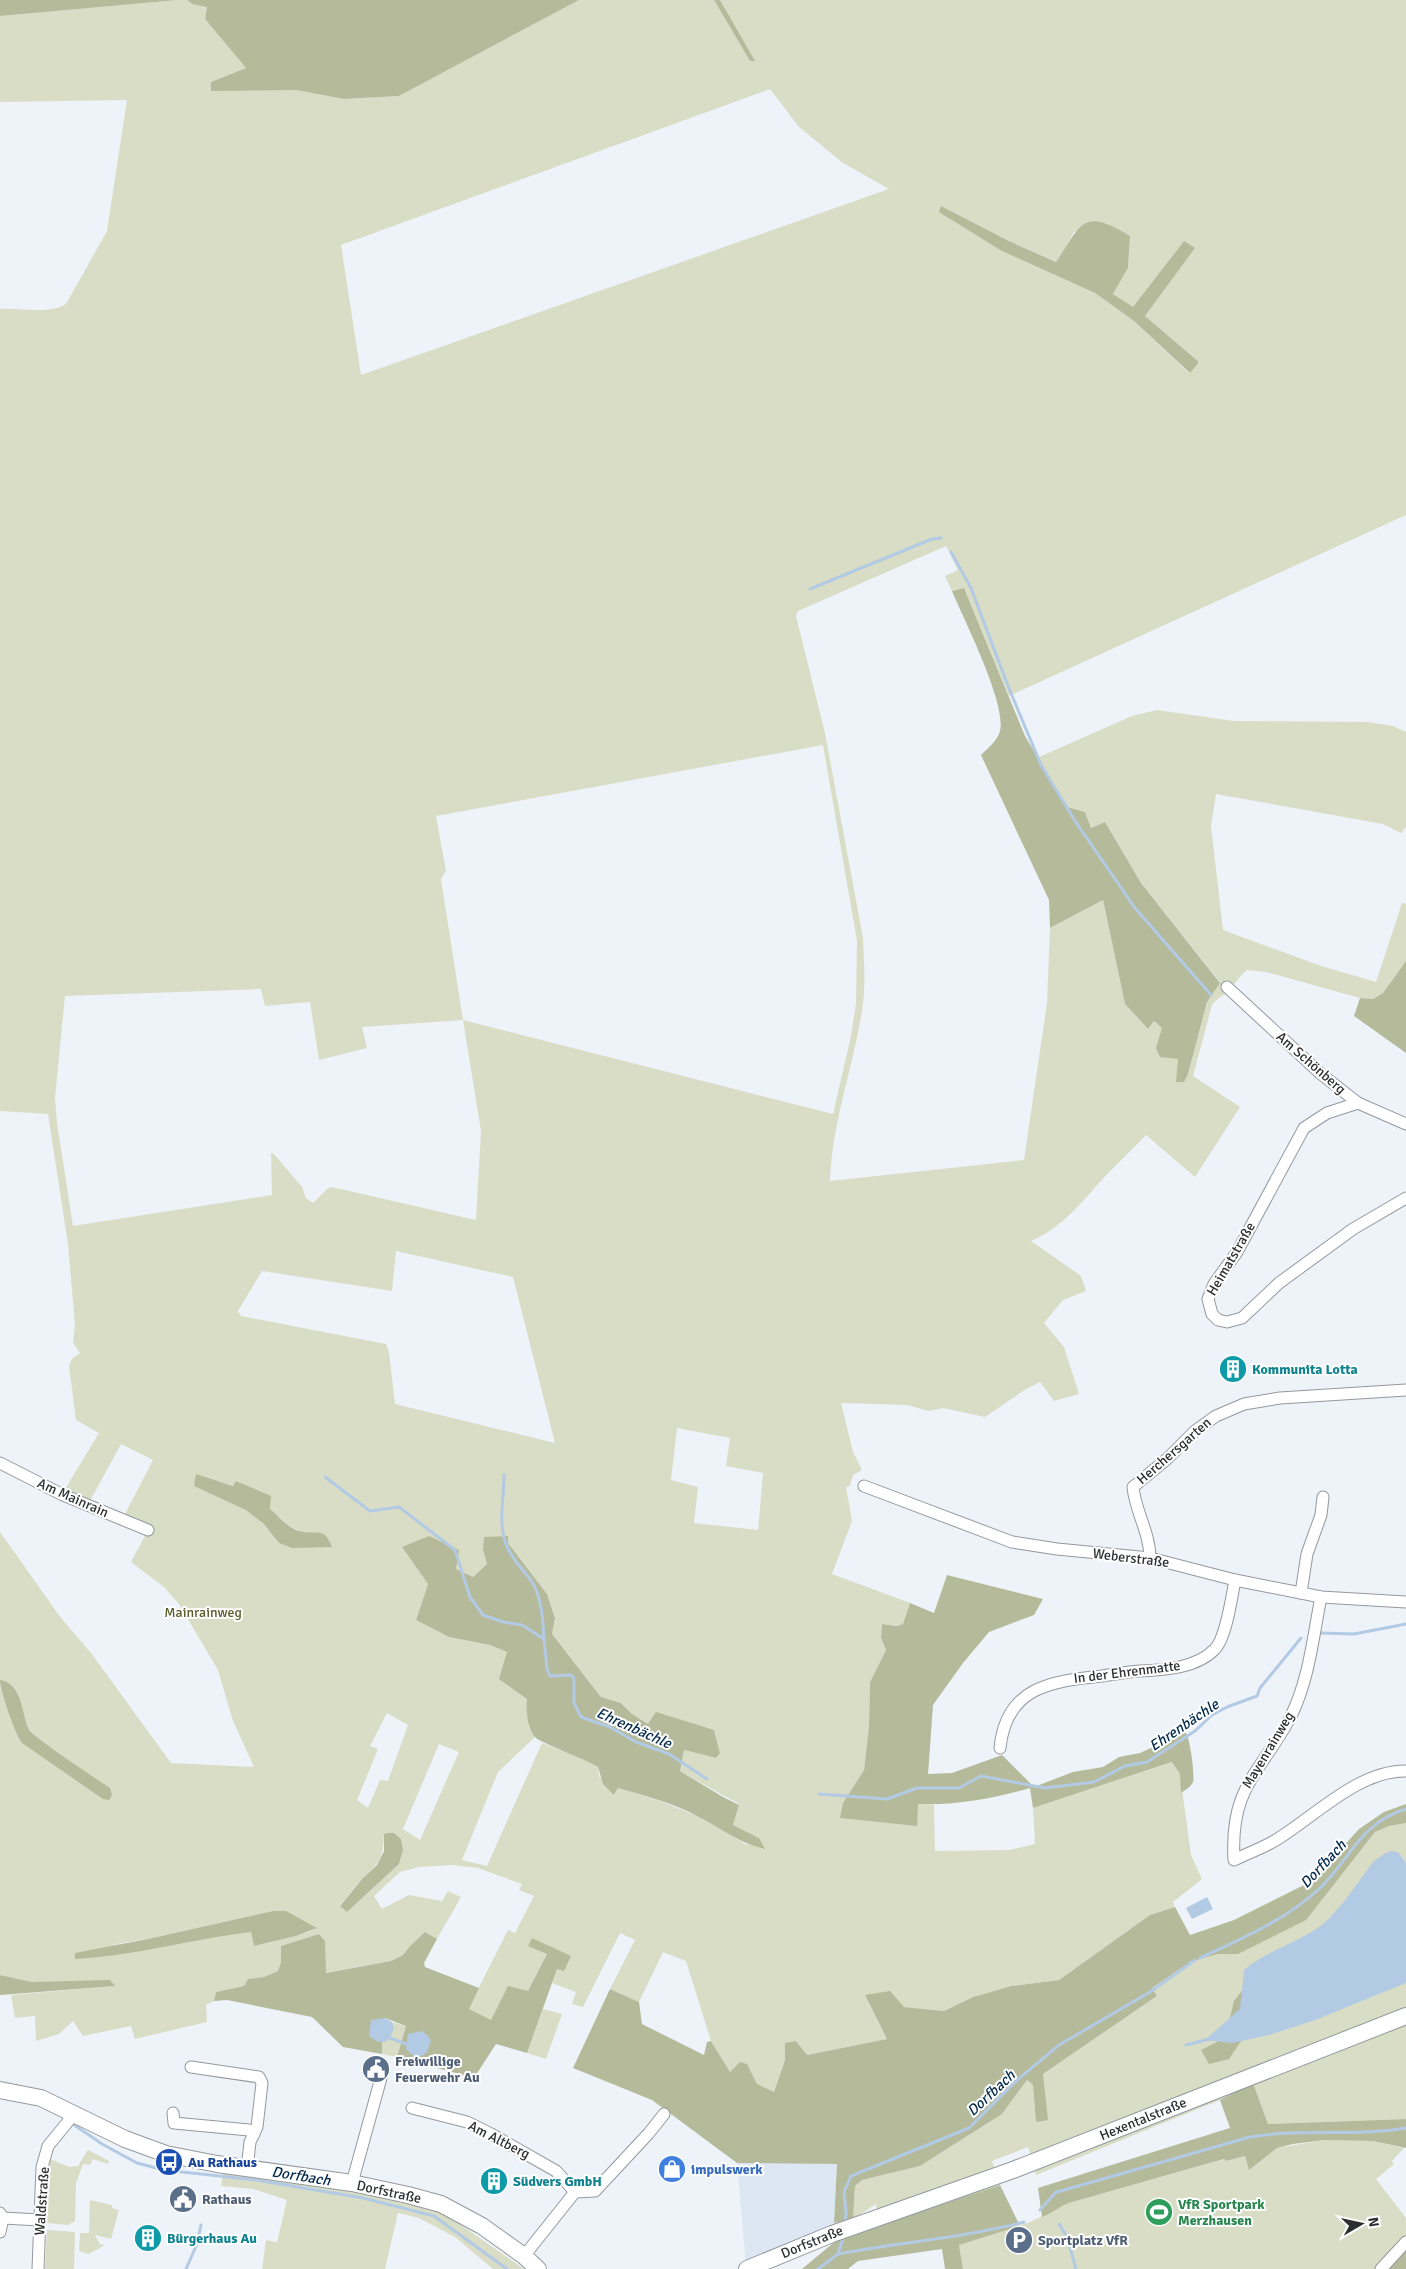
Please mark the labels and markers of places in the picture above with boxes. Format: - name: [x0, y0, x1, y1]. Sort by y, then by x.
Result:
- building icon: Kommunita Lotta: [1218, 1354, 1248, 1384]
- place label: Kommunita Lotta: [1252, 1361, 1358, 1378]
- place label: Freiwillige Feuerwehr Au: [395, 2053, 480, 2086]
- public building icon: Freiwillige Feuerwehr Au: [361, 2054, 391, 2084]
- bus stop icon: Au Rathaus: [154, 2147, 184, 2177]
- place label: Au Rathaus: [188, 2154, 257, 2171]
- shop icon: impulswerk: [657, 2154, 687, 2184]
- place label: impulswerk: [691, 2161, 763, 2178]
- building icon: Südvers GmbH: [479, 2166, 509, 2196]
- place label: Südvers GmbH: [513, 2173, 602, 2190]
- public building icon: Rathaus: [168, 2184, 198, 2214]
- place label: Rathaus: [202, 2191, 252, 2208]
- place label: VfR Sportpark Merzhausen: [1178, 2196, 1265, 2229]
- sports icon: VfR Sportpark Merzhausen: [1144, 2197, 1174, 2227]
- building icon: Bürgerhaus Au: [133, 2223, 163, 2253]
- parking icon: Sportplatz VfR: [1004, 2225, 1034, 2255]
- place label: Bürgerhaus Au: [167, 2230, 257, 2247]
- place label: Sportplatz VfR: [1038, 2232, 1128, 2249]

